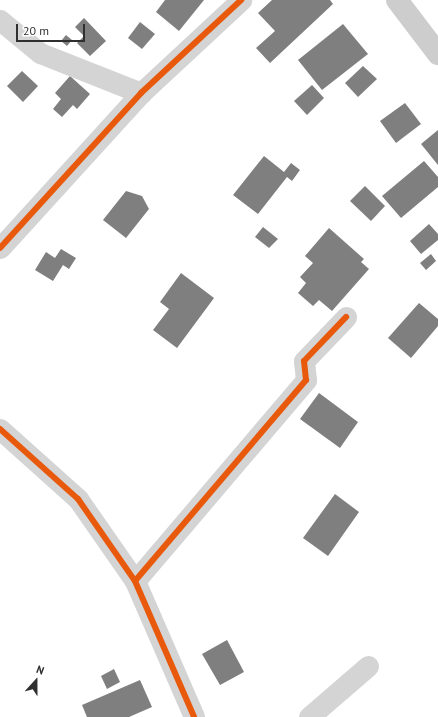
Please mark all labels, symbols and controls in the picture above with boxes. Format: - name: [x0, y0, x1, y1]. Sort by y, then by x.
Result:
- scale bar: [18, 16, 87, 42]
- text: 20 m: [23, 23, 49, 38]
- north arrow: [16, 661, 56, 701]
- text: N: [34, 662, 46, 678]

